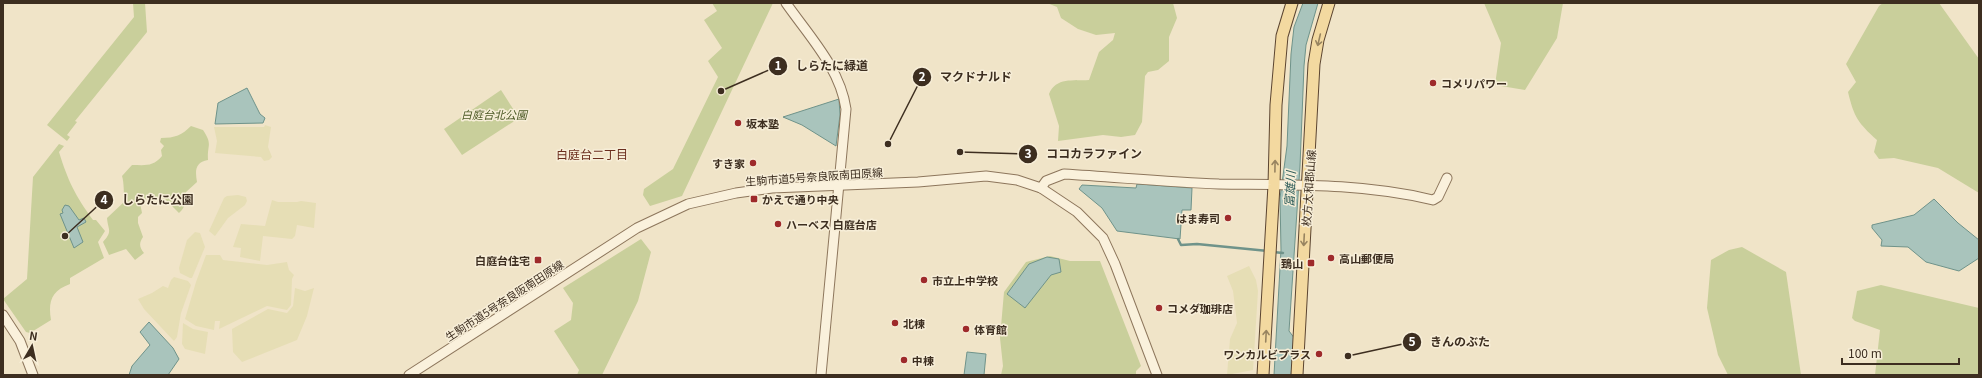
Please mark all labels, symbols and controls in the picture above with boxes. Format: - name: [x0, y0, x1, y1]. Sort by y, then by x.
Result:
- one-way arrow: [1314, 34, 1322, 47]
- callout: しらたに緑道: [768, 54, 876, 78]
- text: 1: [774, 56, 782, 73]
- text: しらたに緑道: [796, 56, 868, 73]
- callout: マクドナルド: [912, 65, 1020, 89]
- text: 2: [918, 67, 926, 84]
- text: マクドナルド: [940, 67, 1012, 84]
- place label: コメリパワー: [1441, 75, 1507, 91]
- marker: コメリパワー: [1428, 78, 1438, 88]
- park label: 白庭台北公園: [461, 106, 529, 122]
- place label: 坂本塾: [746, 115, 779, 131]
- marker: 坂本塾: [733, 118, 743, 128]
- callout: ココカラファイン: [1018, 142, 1150, 166]
- text: 3: [1024, 144, 1032, 161]
- text: ココカラファイン: [1046, 144, 1142, 161]
- district label: 白庭台二丁目: [556, 145, 628, 162]
- street label: 枚方大和郡山線: [1297, 149, 1319, 227]
- place label: すき家: [712, 155, 745, 171]
- marker: すき家: [748, 158, 758, 168]
- one-way arrow: [1271, 160, 1278, 173]
- street label: 生駒市道5号奈良阪南田原線: [745, 163, 883, 189]
- water label: 富雄川: [1280, 169, 1299, 207]
- callout: しらたに公園: [94, 188, 202, 212]
- text: 4: [100, 190, 108, 207]
- text: しらたに公園: [122, 190, 194, 207]
- place label: かえで通り中央: [762, 191, 839, 207]
- marker: かえで通り中央: [749, 194, 759, 204]
- place label: はま寿司: [1176, 210, 1220, 226]
- marker: はま寿司: [1223, 213, 1233, 223]
- place label: ハーベス 白庭台店: [786, 216, 877, 232]
- marker: ハーベス 白庭台店: [773, 219, 783, 229]
- one-way arrow: [1301, 233, 1308, 246]
- place label: 高山郵便局: [1339, 250, 1394, 266]
- place label: 白庭台住宅: [475, 252, 530, 268]
- marker: 高山郵便局: [1326, 253, 1336, 263]
- marker: 白庭台住宅: [533, 255, 543, 265]
- place label: 鵄山: [1281, 255, 1303, 271]
- street label: 生駒市道5号奈良阪南田原線: [442, 256, 566, 344]
- marker: 鵄山: [1306, 258, 1316, 268]
- place label: 市立上中学校: [932, 272, 998, 288]
- marker: 市立上中学校: [919, 275, 929, 285]
- place label: コメダ珈琲店: [1167, 300, 1233, 316]
- marker: コメダ珈琲店: [1154, 303, 1164, 313]
- place label: 北棟: [903, 315, 925, 331]
- marker: 北棟: [890, 318, 900, 328]
- place label: 体育館: [974, 321, 1007, 337]
- marker: 体育館: [961, 324, 971, 334]
- north arrow: [12, 326, 52, 366]
- text: N: [28, 327, 39, 344]
- one-way arrow: [1262, 330, 1269, 343]
- callout: きんのぶた: [1402, 330, 1498, 354]
- text: 5: [1408, 332, 1416, 349]
- text: きんのぶた: [1430, 332, 1490, 349]
- scale bar: [1842, 340, 1959, 366]
- text: 100 m: [1848, 344, 1882, 361]
- place label: ワンカルビプラス: [1223, 346, 1311, 362]
- marker: ワンカルビプラス: [1314, 349, 1324, 359]
- place label: 中棟: [912, 352, 934, 368]
- marker: 中棟: [899, 355, 909, 365]

